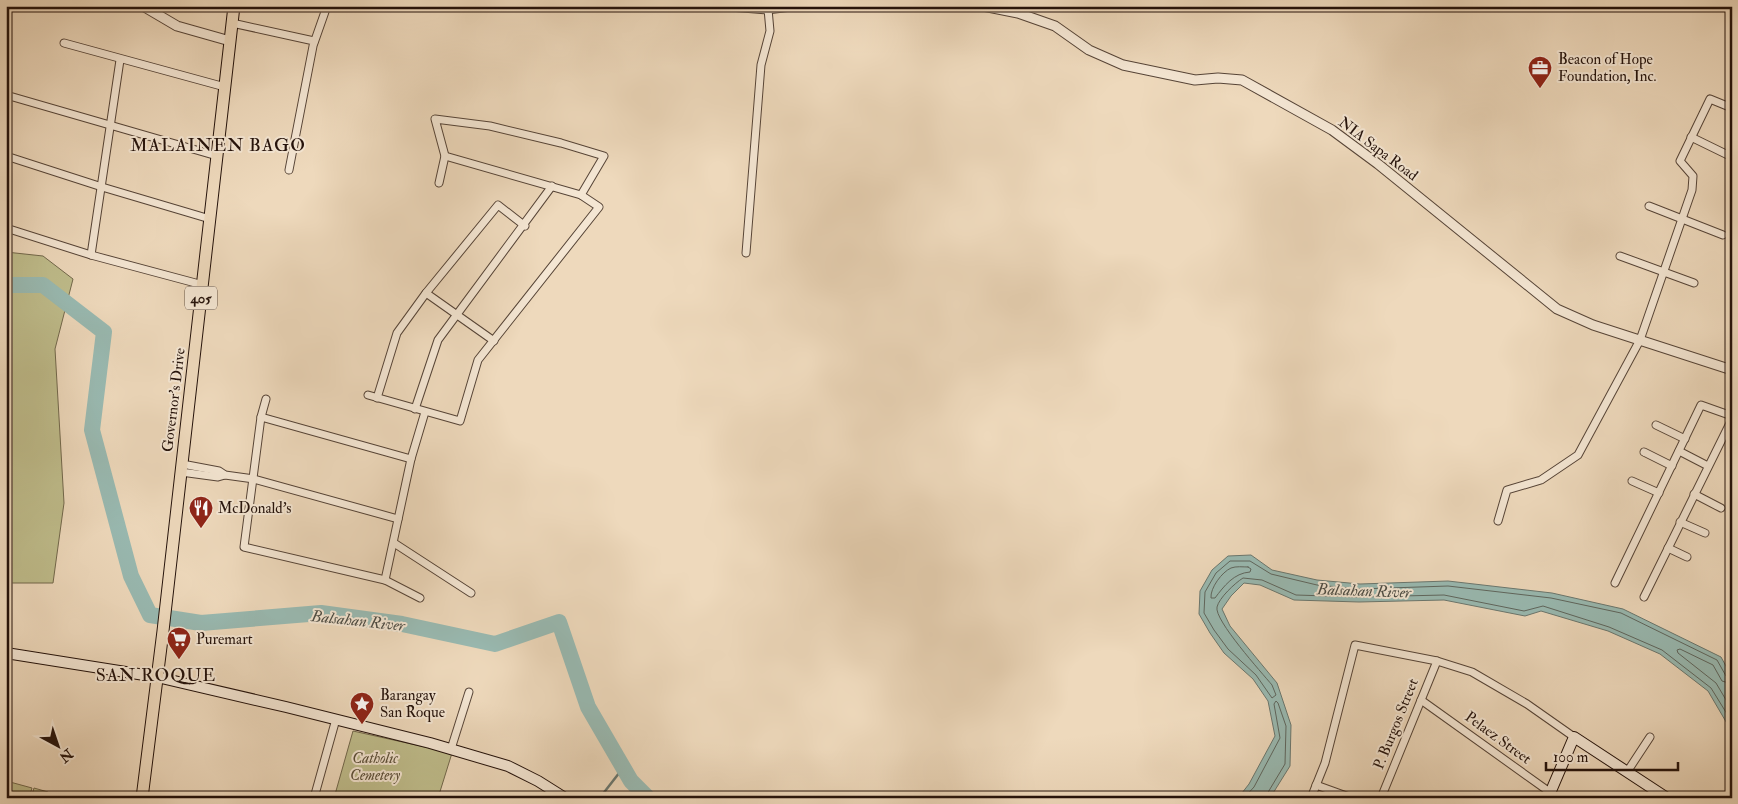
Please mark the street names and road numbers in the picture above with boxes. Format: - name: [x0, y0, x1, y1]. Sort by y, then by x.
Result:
- street label: NIA Sapa Road: [1334, 113, 1422, 186]
- road number: 405: [185, 286, 217, 310]
- street label: Governor's Drive: [158, 347, 190, 453]
- street label: P. Burgos Street: [1369, 676, 1423, 772]
- street label: Pelaez Street: [1461, 708, 1535, 769]

